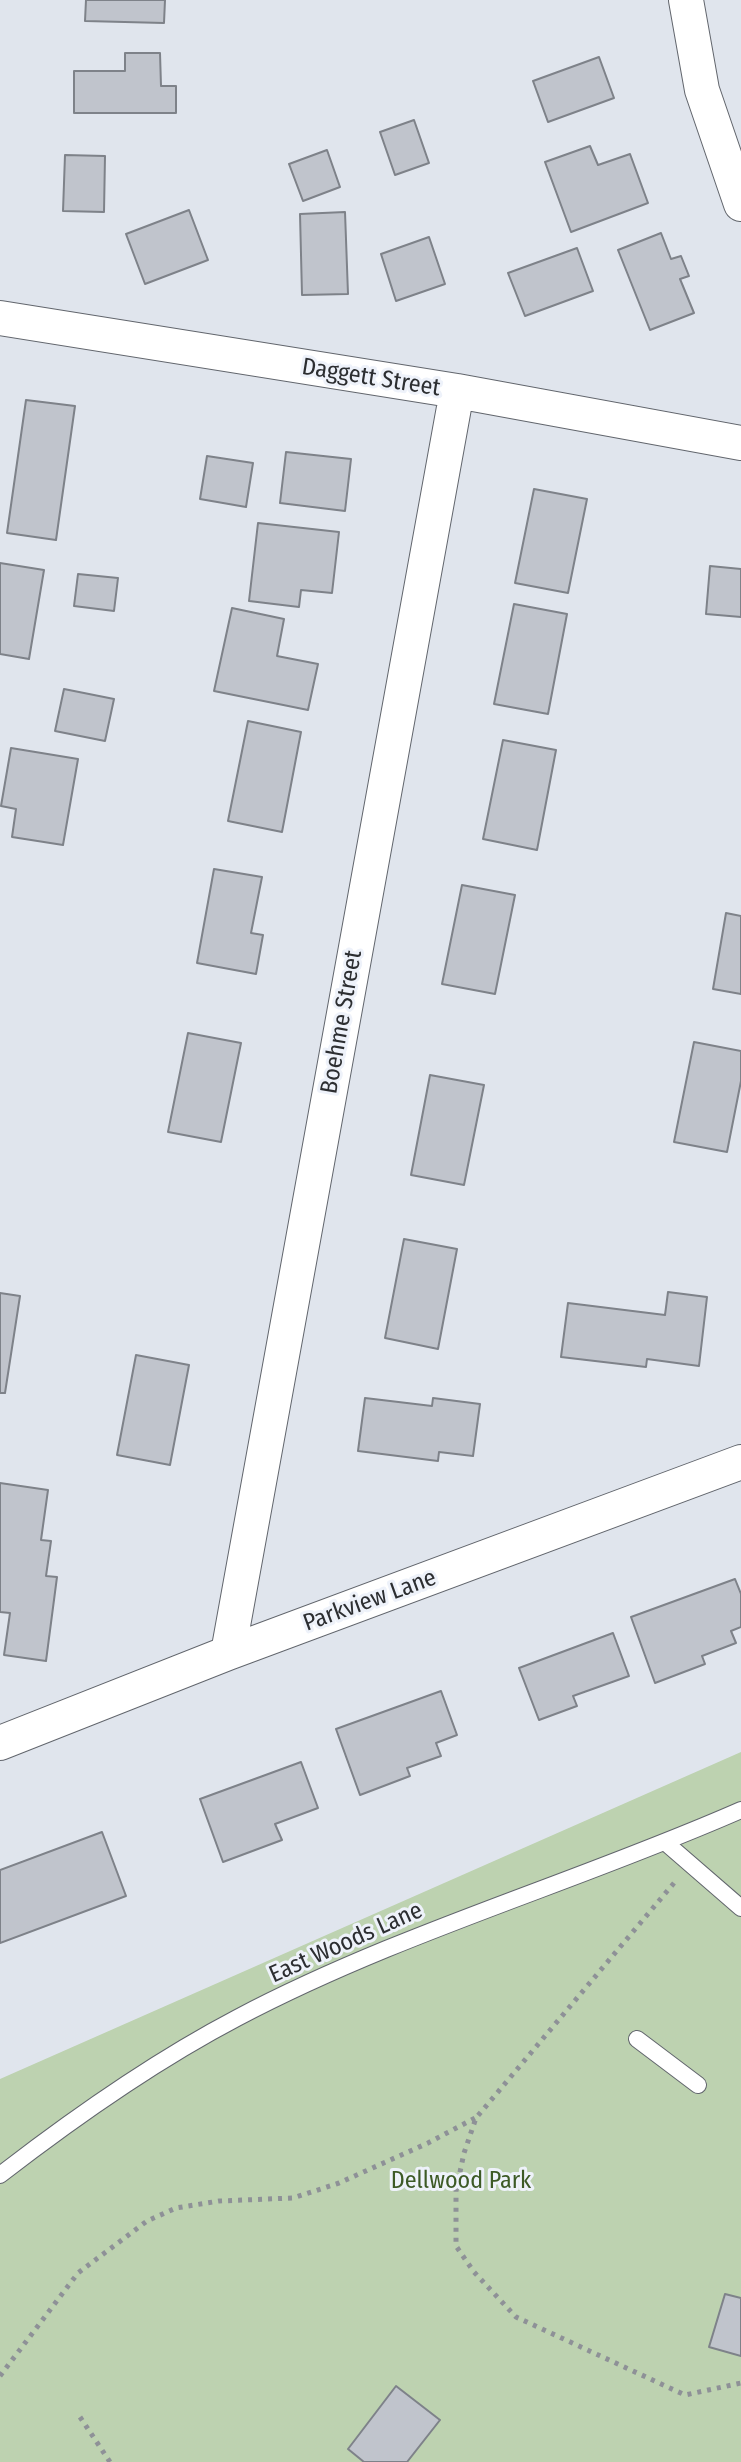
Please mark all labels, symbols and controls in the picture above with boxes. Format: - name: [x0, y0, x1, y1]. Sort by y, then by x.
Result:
- street label: Daggett Street: [300, 353, 442, 403]
- street label: Boehme Street: [315, 948, 369, 1096]
- street label: Parkview Lane: [300, 1564, 440, 1638]
- street label: East Woods Lane: [265, 1896, 427, 1990]
- park label: Dellwood Park: [391, 2167, 531, 2195]

